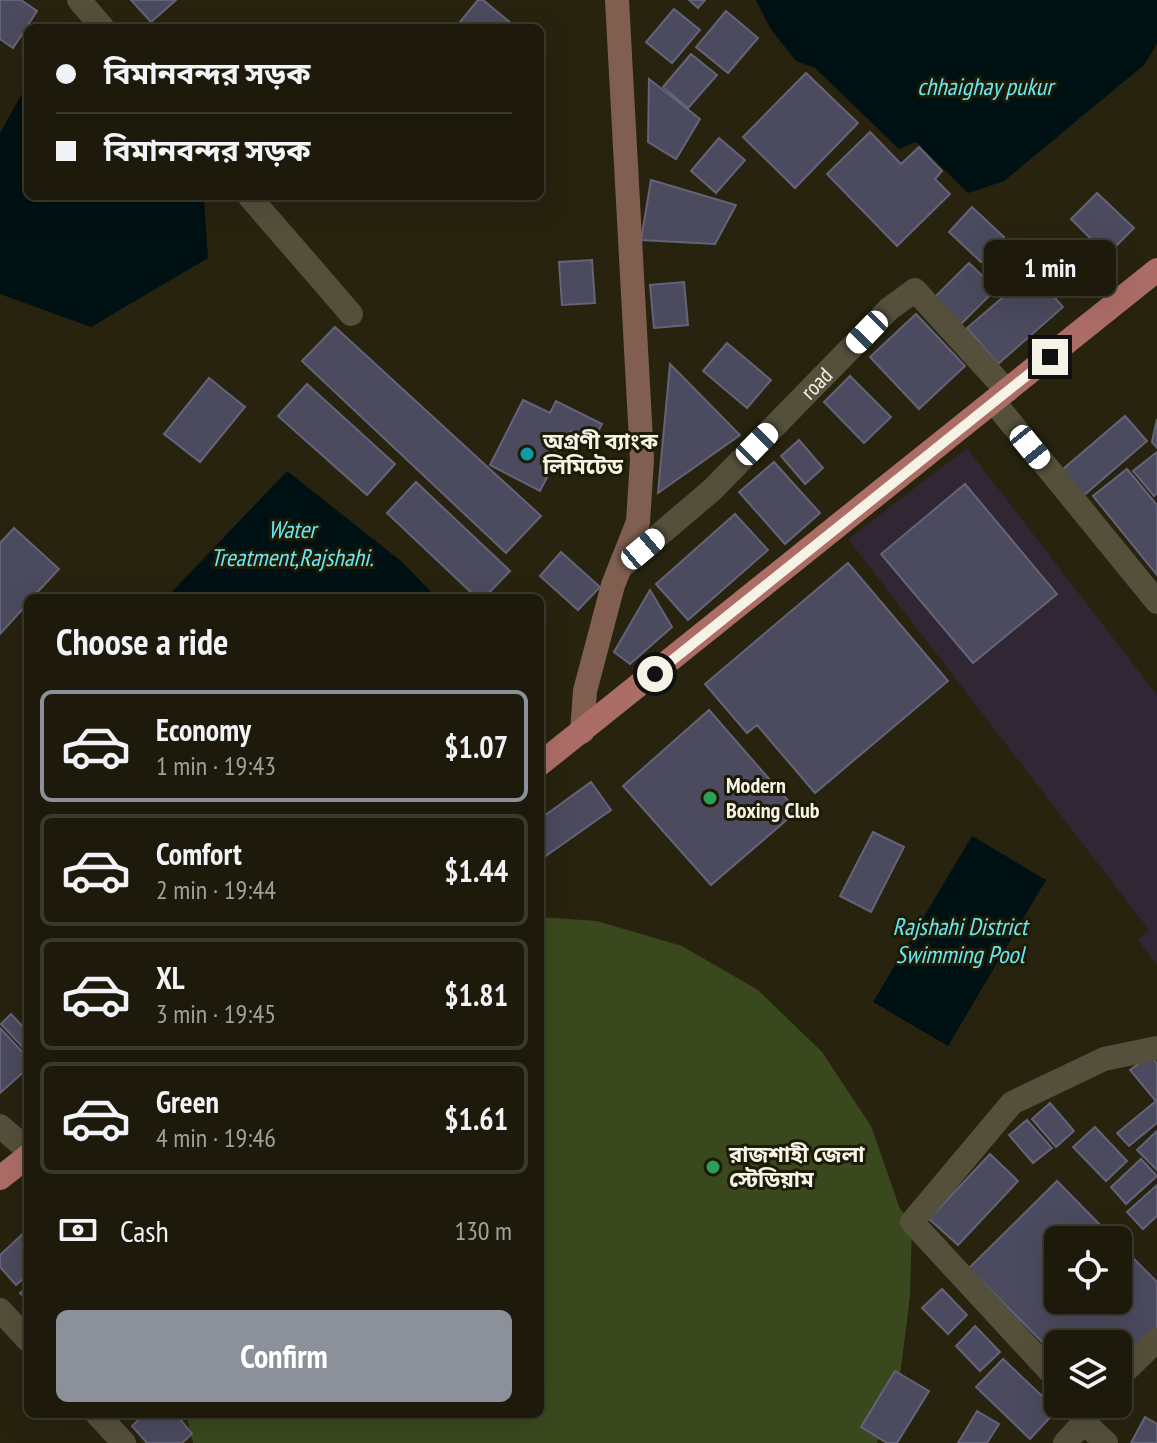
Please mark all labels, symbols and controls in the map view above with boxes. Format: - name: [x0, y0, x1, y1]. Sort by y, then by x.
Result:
- text: বিমানবন্দর সড়ক: [104, 53, 310, 92]
- water label: chhaighay pukur: [917, 71, 1056, 102]
- text: বিমানবন্দর সড়ক: [104, 130, 310, 169]
- callout: 1 min: [984, 241, 1116, 297]
- text: 1 min: [1024, 251, 1076, 284]
- car: [842, 306, 892, 358]
- route end: [1032, 339, 1068, 375]
- street label: road: [795, 361, 838, 405]
- car: [732, 419, 782, 469]
- car: [1006, 421, 1054, 473]
- place label: অগ্রণী ব্যাংক লিমিটেড: [542, 427, 659, 480]
- marker: অগ্রণী ব্যাংক লিমিটেড: [518, 445, 536, 463]
- water label: Water Treatment,Rajshahi.: [210, 514, 374, 573]
- car: [617, 524, 669, 574]
- text: Choose a ride: [56, 618, 228, 665]
- route start: [637, 656, 673, 692]
- icon: car: [60, 710, 132, 782]
- text: Economy: [156, 710, 251, 749]
- text: $1.07: [444, 727, 508, 766]
- text: 1 min · 19:43: [156, 749, 276, 782]
- place label: Modern Boxing Club: [726, 771, 820, 824]
- marker: Modern Boxing Club: [701, 789, 719, 807]
- icon: car: [60, 834, 132, 906]
- text: Comfort: [156, 834, 242, 873]
- text: $1.44: [444, 851, 508, 890]
- text: 2 min · 19:44: [156, 873, 276, 906]
- water label: Rajshahi District Swimming Pool: [893, 911, 1030, 970]
- icon: car: [60, 958, 132, 1030]
- text: XL: [156, 958, 185, 997]
- text: $1.81: [444, 975, 508, 1014]
- text: 3 min · 19:45: [156, 997, 276, 1030]
- icon: car: [60, 1082, 132, 1154]
- text: Green: [156, 1082, 219, 1121]
- text: $1.61: [444, 1099, 508, 1138]
- text: 4 min · 19:46: [156, 1121, 276, 1154]
- place label: রাজশাহী জেলা স্টেডিয়াম: [728, 1140, 865, 1193]
- marker: রাজশাহী জেলা স্টেডিয়াম: [704, 1158, 722, 1176]
- icon: cash: [56, 1208, 100, 1252]
- text: Cash: [120, 1211, 169, 1250]
- text: 130 m: [454, 1214, 512, 1247]
- map controls: [1044, 1226, 1132, 1418]
- button: locate: [1044, 1226, 1132, 1314]
- button: Confirm: [56, 1310, 512, 1402]
- button: layers: [1044, 1330, 1132, 1418]

